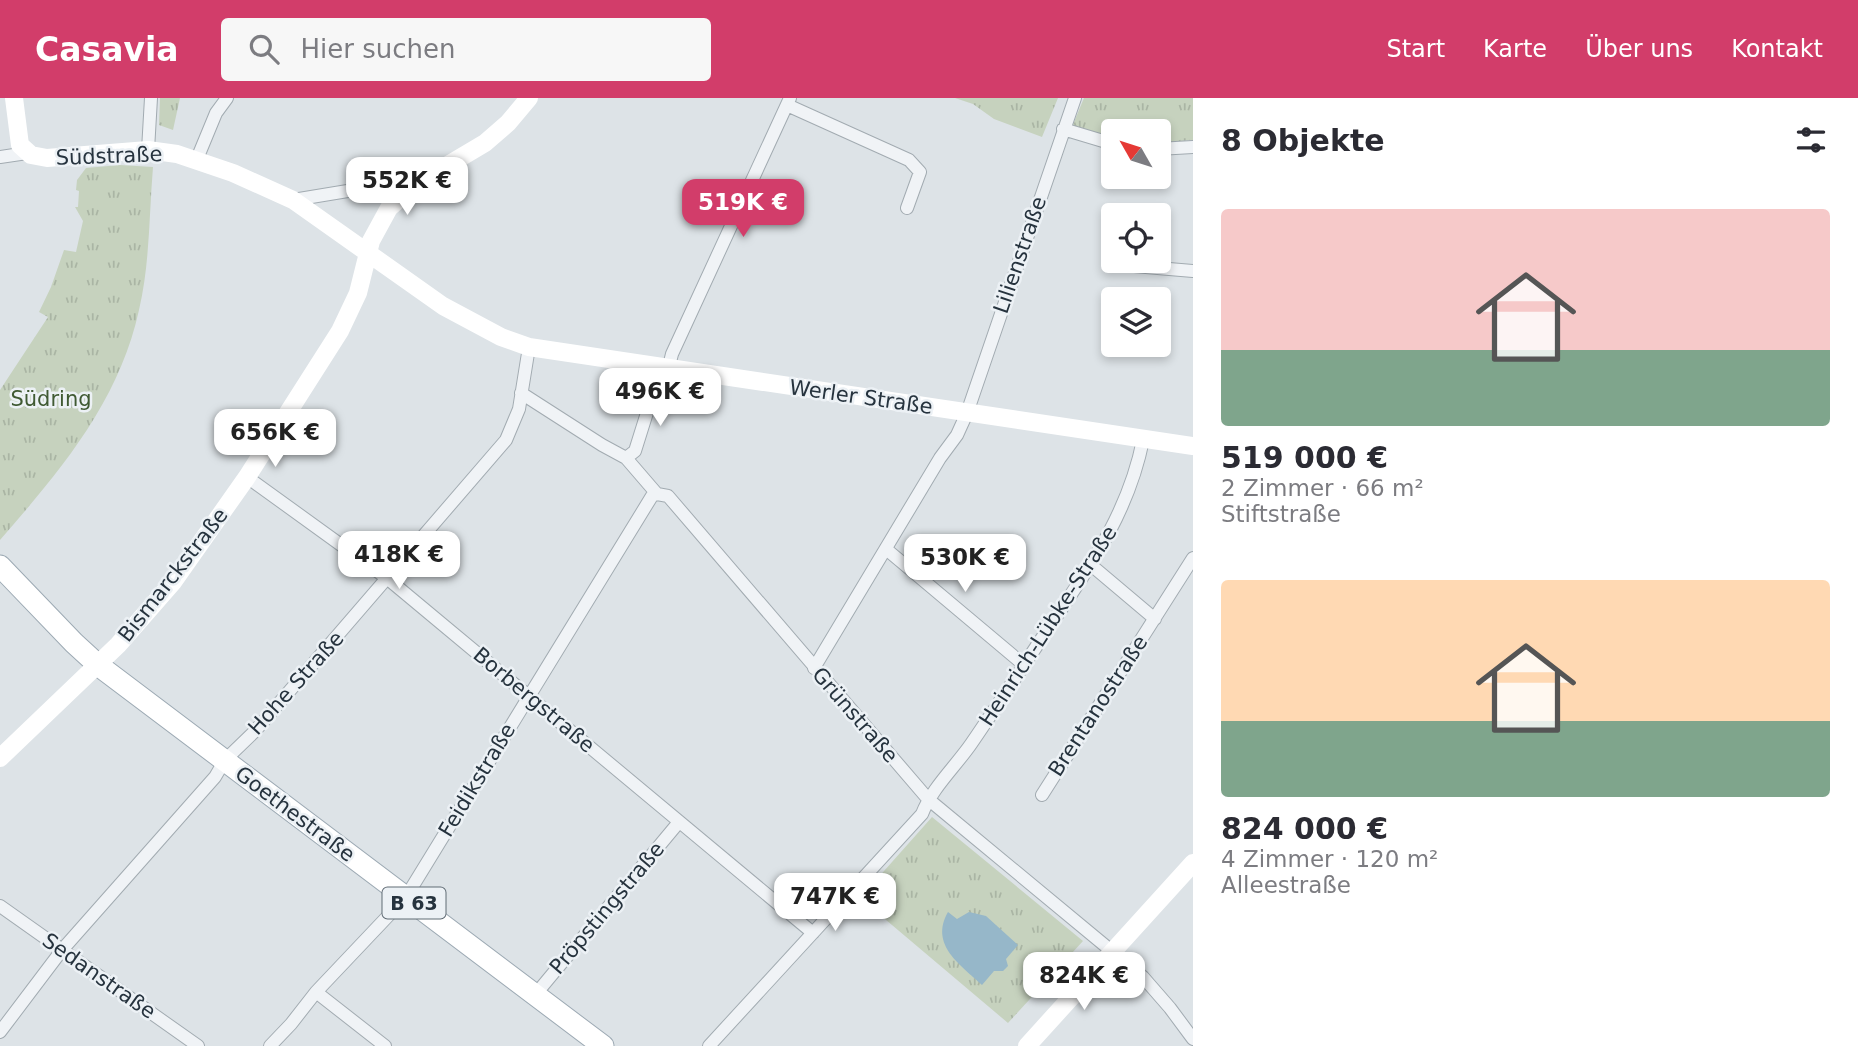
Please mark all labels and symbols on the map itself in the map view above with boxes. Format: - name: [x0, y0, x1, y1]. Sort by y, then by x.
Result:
- north arrow: [1101, 119, 1171, 189]
- street label: Südstraße: [55, 142, 163, 170]
- pin: 552K €: [350, 158, 464, 217]
- pin: 519K €: [686, 180, 800, 239]
- street label: Lilienstraße: [989, 193, 1051, 317]
- pin: 496K €: [603, 368, 717, 428]
- street label: Werler Straße: [788, 375, 934, 419]
- park label: Südring: [10, 387, 92, 411]
- pin: 656K €: [218, 410, 332, 469]
- street label: Bismarckstraße: [113, 503, 233, 647]
- street label: Heinrich-Lübke-Straße: [974, 521, 1122, 731]
- pin: 418K €: [342, 532, 456, 591]
- pin: 530K €: [908, 534, 1022, 594]
- street label: Hohe Straße: [243, 626, 349, 740]
- street label: Brentanostraße: [1044, 631, 1152, 781]
- street label: Borbergstraße: [469, 642, 599, 758]
- street label: Grünstraße: [807, 662, 903, 768]
- street label: Feidikstraße: [434, 719, 520, 841]
- street label: Goethestraße: [231, 761, 359, 867]
- street label: Pröpstingstraße: [545, 837, 669, 979]
- pin: 747K €: [778, 874, 892, 933]
- road number: B 63: [382, 888, 446, 918]
- street label: Sedanstraße: [38, 928, 160, 1024]
- pin: 824K €: [1027, 953, 1141, 1012]

